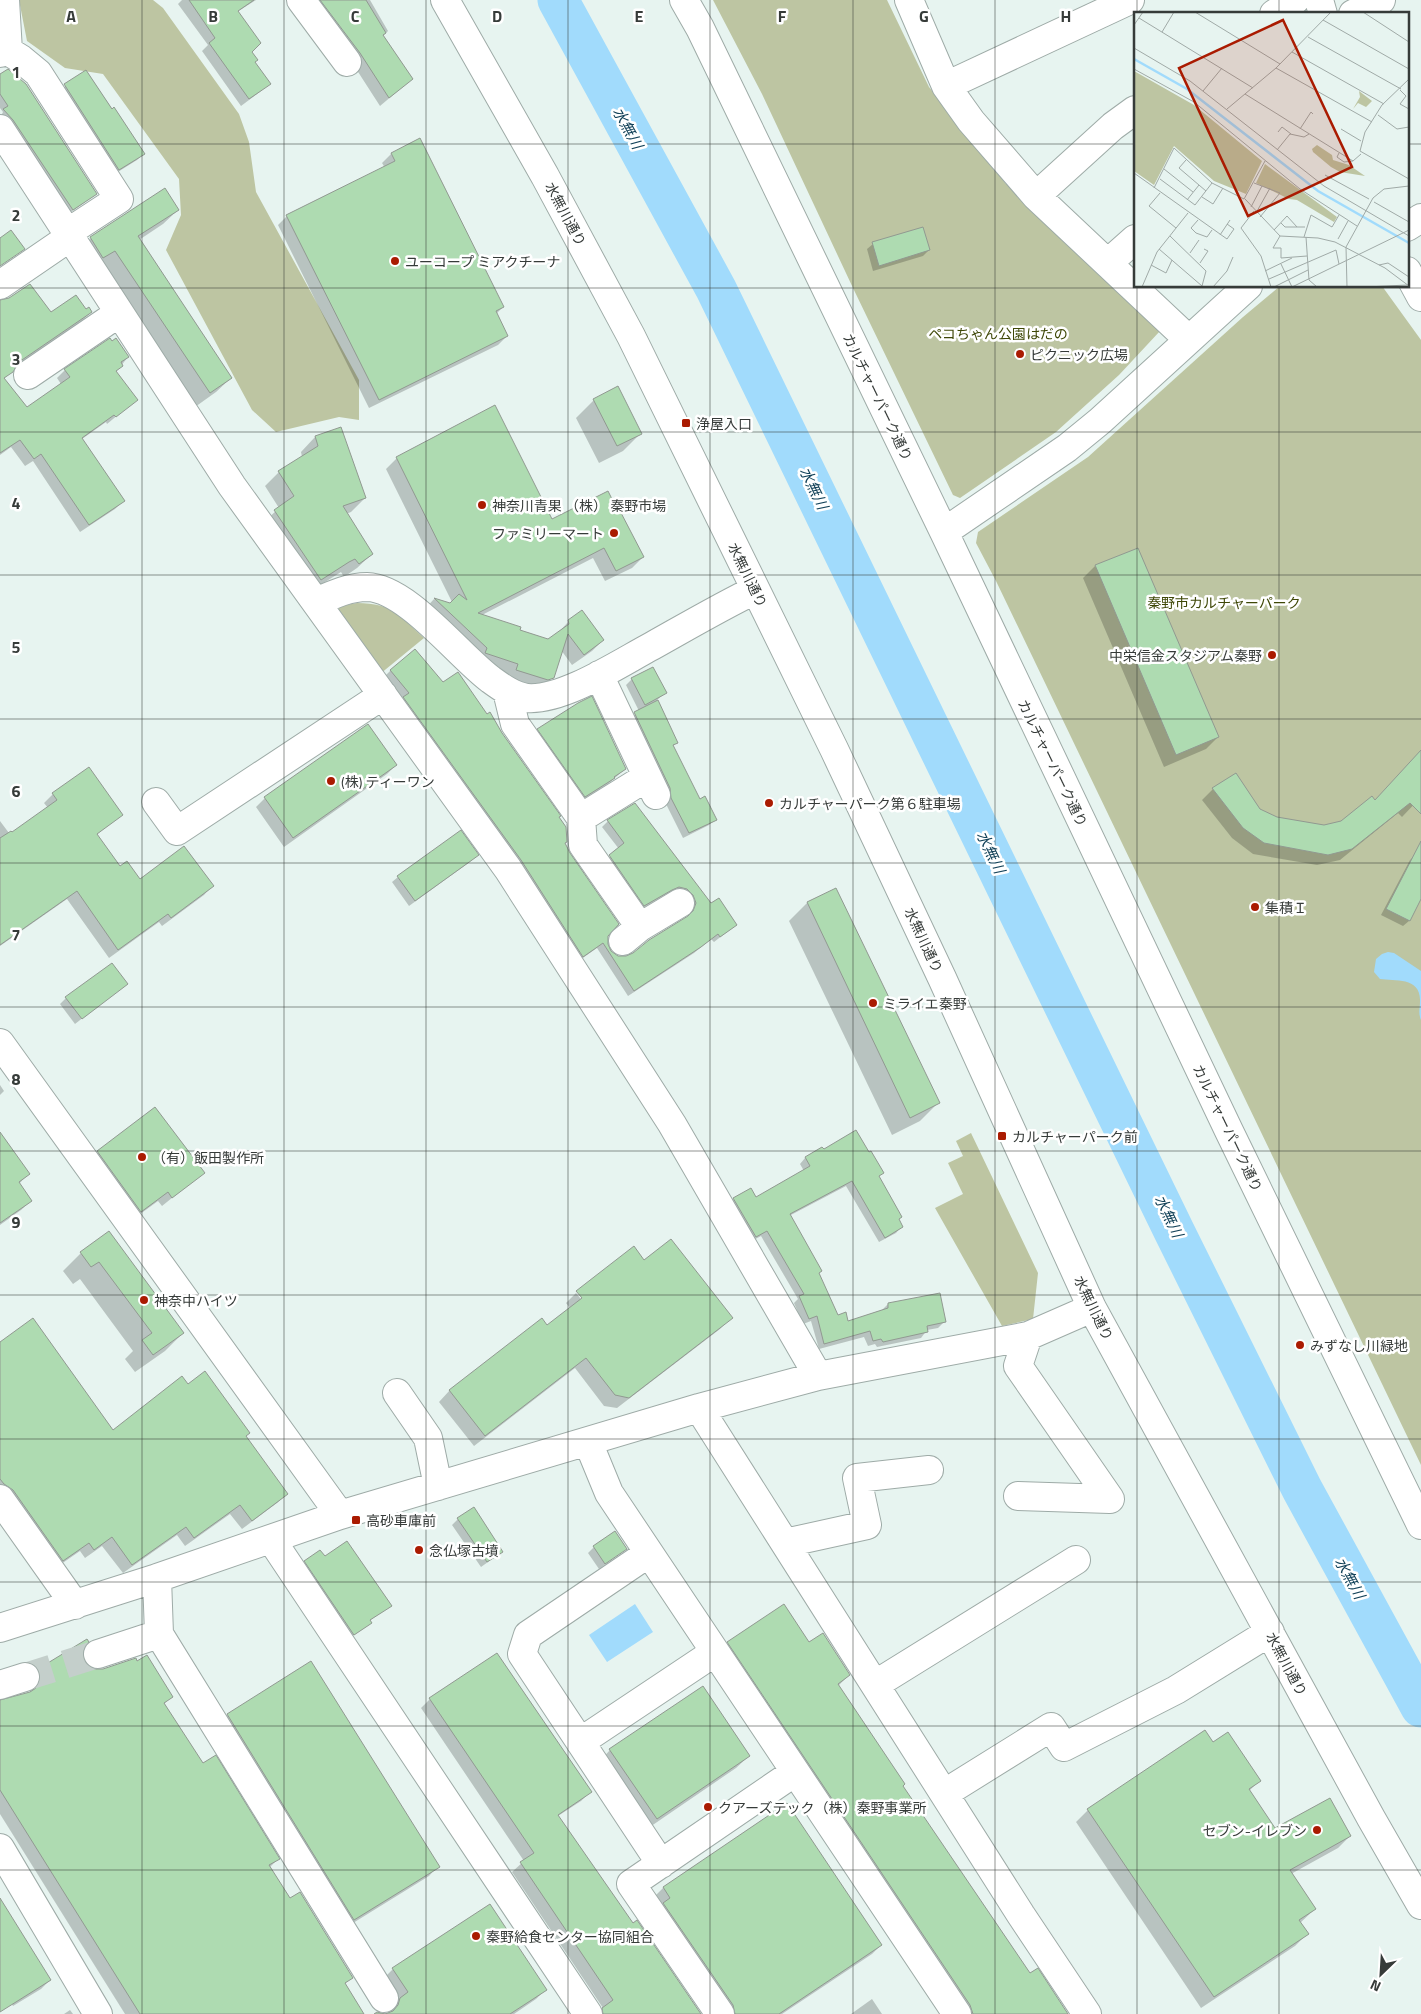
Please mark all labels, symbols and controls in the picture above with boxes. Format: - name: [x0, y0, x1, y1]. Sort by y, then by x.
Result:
- text: A: [66, 4, 76, 28]
- text: B: [208, 4, 218, 28]
- text: C: [351, 4, 360, 28]
- text: D: [492, 4, 502, 28]
- text: E: [635, 4, 644, 28]
- text: F: [778, 4, 787, 28]
- text: G: [919, 4, 929, 28]
- text: H: [1061, 4, 1071, 28]
- inset map: [1134, 12, 1408, 288]
- text: 1: [12, 60, 20, 84]
- water label: 水無川: [607, 103, 650, 155]
- street label: 水無川通り: [540, 178, 592, 250]
- text: 2: [12, 203, 20, 227]
- place label: ユーコープ ミアクチーナ: [405, 251, 561, 272]
- marker: ユーコープ ミアクチーナ: [389, 255, 401, 267]
- park label: ペコちゃん公園はだの: [928, 323, 1068, 344]
- street label: カルチャーパーク通り: [838, 330, 918, 464]
- place label: ピクニック広場: [1030, 344, 1128, 365]
- text: 3: [12, 347, 20, 371]
- marker: ピクニック広場: [1014, 348, 1026, 360]
- place label: 浄屋入口: [696, 413, 752, 434]
- marker: 浄屋入口: [680, 417, 692, 429]
- water label: 水無川: [794, 463, 835, 515]
- text: 4: [12, 491, 21, 515]
- place label: 神奈川青果 （株） 秦野市場: [492, 495, 666, 516]
- marker: 神奈川青果 （株） 秦野市場: [476, 499, 488, 511]
- place label: ファミリーマート: [492, 523, 604, 544]
- marker: ファミリーマート: [608, 527, 620, 539]
- street label: 水無川通り: [723, 539, 773, 611]
- park label: 秦野市カルチャーパーク: [1147, 592, 1301, 613]
- text: 5: [12, 635, 21, 659]
- place label: 中栄信金スタジアム秦野: [1109, 645, 1262, 666]
- marker: 中栄信金スタジアム秦野: [1266, 649, 1278, 661]
- street label: カルチャーパーク通り: [1013, 696, 1093, 830]
- place label: (株) ティーワン: [341, 771, 435, 792]
- marker: (株) ティーワン: [325, 775, 337, 787]
- text: 6: [12, 779, 21, 803]
- place label: カルチャーパーク第６駐車場: [779, 793, 961, 814]
- marker: カルチャーパーク第６駐車場: [763, 797, 775, 809]
- water label: 水無川: [971, 827, 1012, 879]
- place label: 集積Ｉ: [1265, 897, 1307, 918]
- marker: 集積Ｉ: [1249, 901, 1261, 913]
- street label: 水無川通り: [900, 904, 948, 976]
- text: 7: [12, 923, 20, 947]
- place label: ミライエ秦野: [883, 993, 967, 1014]
- marker: ミライエ秦野: [867, 997, 879, 1009]
- street label: カルチャーパーク通り: [1188, 1061, 1268, 1195]
- text: 8: [12, 1067, 21, 1091]
- place label: カルチャーパーク前: [1012, 1126, 1138, 1147]
- marker: カルチャーパーク前: [996, 1130, 1008, 1142]
- place label: （有）飯田製作所: [152, 1147, 264, 1168]
- marker: （有）飯田製作所: [136, 1151, 148, 1163]
- water label: 水無川: [1149, 1191, 1190, 1243]
- text: 9: [12, 1210, 21, 1234]
- street label: 水無川通り: [1069, 1272, 1119, 1344]
- place label: 神奈中ハイツ: [154, 1290, 238, 1311]
- marker: 神奈中ハイツ: [138, 1294, 150, 1306]
- place label: みずなし川緑地: [1310, 1335, 1408, 1356]
- marker: みずなし川緑地: [1294, 1339, 1306, 1351]
- place label: 高砂車庫前: [366, 1510, 436, 1531]
- marker: 高砂車庫前: [350, 1514, 362, 1526]
- place label: 念仏塚古墳: [429, 1540, 499, 1561]
- marker: 念仏塚古墳: [413, 1544, 425, 1556]
- water label: 水無川: [1329, 1553, 1372, 1605]
- street label: 水無川通り: [1261, 1628, 1313, 1700]
- place label: クアーズテック（株）秦野事業所: [718, 1797, 926, 1818]
- marker: クアーズテック（株）秦野事業所: [702, 1801, 714, 1813]
- place label: セブン-イレブン: [1203, 1820, 1307, 1841]
- marker: セブン-イレブン: [1311, 1824, 1323, 1836]
- place label: 秦野給食センター協同組合: [486, 1926, 654, 1947]
- marker: 秦野給食センター協同組合: [470, 1930, 482, 1942]
- north arrow: [1356, 1949, 1406, 1999]
- text: N: [1366, 1975, 1384, 1998]

